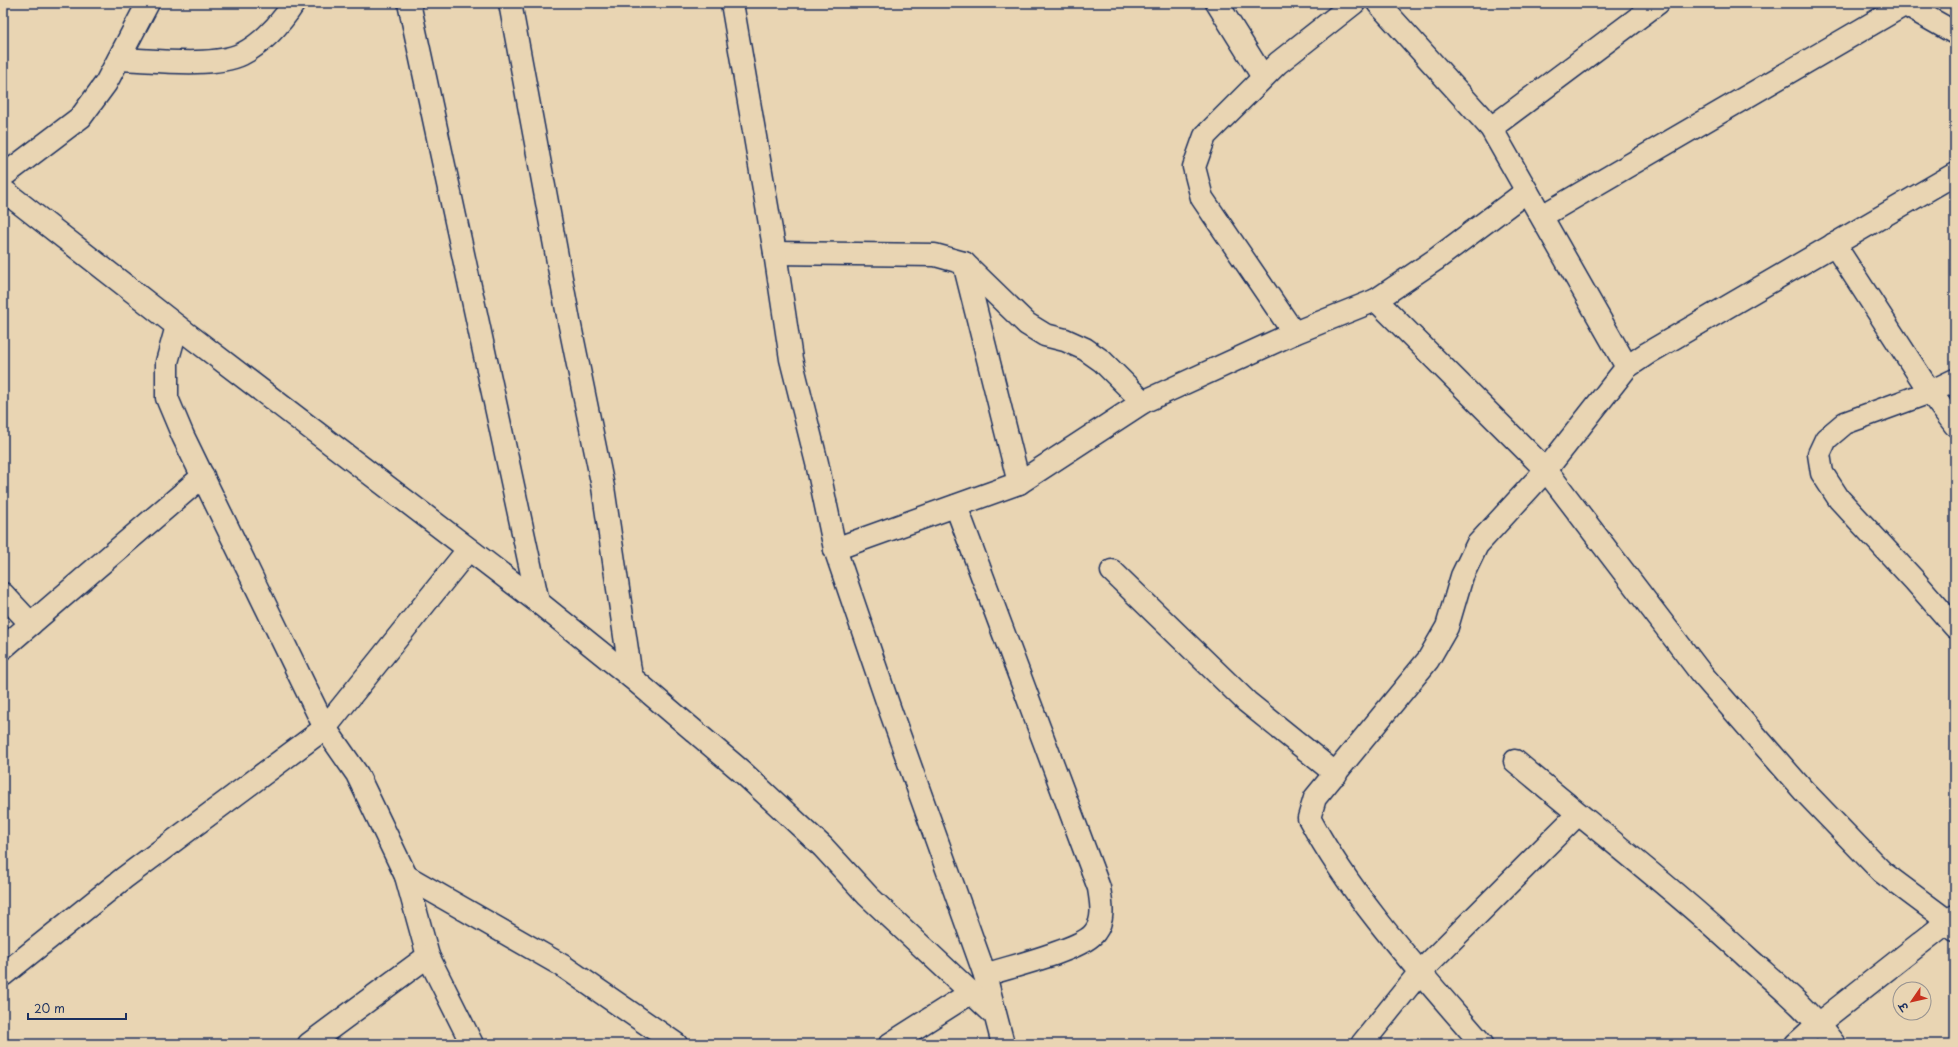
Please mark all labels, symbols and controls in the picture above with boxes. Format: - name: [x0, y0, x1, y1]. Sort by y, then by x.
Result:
- north arrow: [1892, 981, 1932, 1021]
- scale bar: [28, 995, 126, 1021]
- text: उ: [1893, 998, 1913, 1015]
- text: 20 m: [34, 999, 65, 1017]

